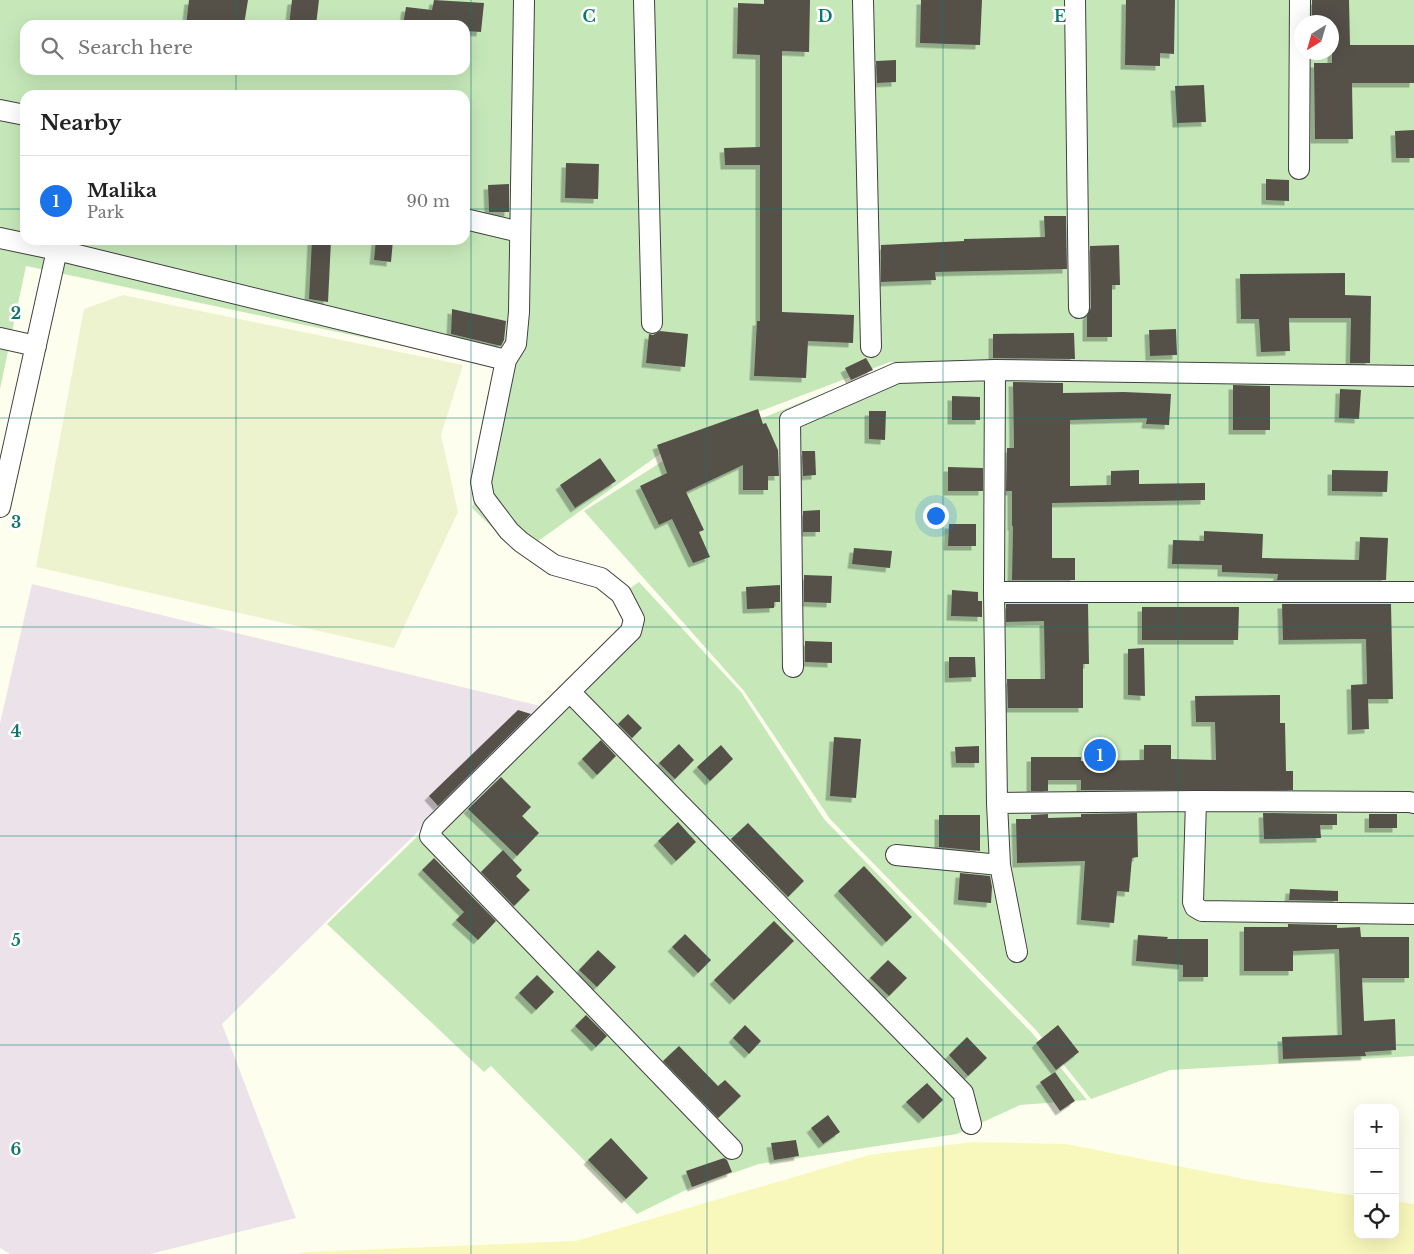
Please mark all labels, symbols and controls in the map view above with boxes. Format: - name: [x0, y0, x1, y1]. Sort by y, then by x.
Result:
- text: C: [582, 6, 596, 26]
- text: D: [818, 6, 832, 26]
- text: E: [1054, 6, 1066, 26]
- north arrow: [1294, 15, 1339, 60]
- search box: [20, 20, 470, 75]
- icon: search: [38, 34, 66, 62]
- text: Search here: [78, 36, 193, 59]
- text: Nearby: [40, 110, 121, 136]
- text: Malika: [87, 179, 157, 202]
- text: 1: [53, 191, 59, 211]
- text: 90 m: [407, 191, 450, 211]
- text: Park: [87, 202, 124, 222]
- text: 2: [11, 303, 21, 323]
- your location: [923, 503, 949, 529]
- text: 3: [11, 512, 21, 532]
- text: 4: [11, 721, 21, 741]
- pin: 1: [1084, 736, 1116, 774]
- text: 5: [11, 930, 21, 950]
- map controls: [1354, 1104, 1399, 1239]
- button: +: [1354, 1104, 1399, 1149]
- text: 6: [11, 1139, 22, 1159]
- button: −: [1354, 1149, 1399, 1194]
- button: locate: [1354, 1194, 1399, 1239]

